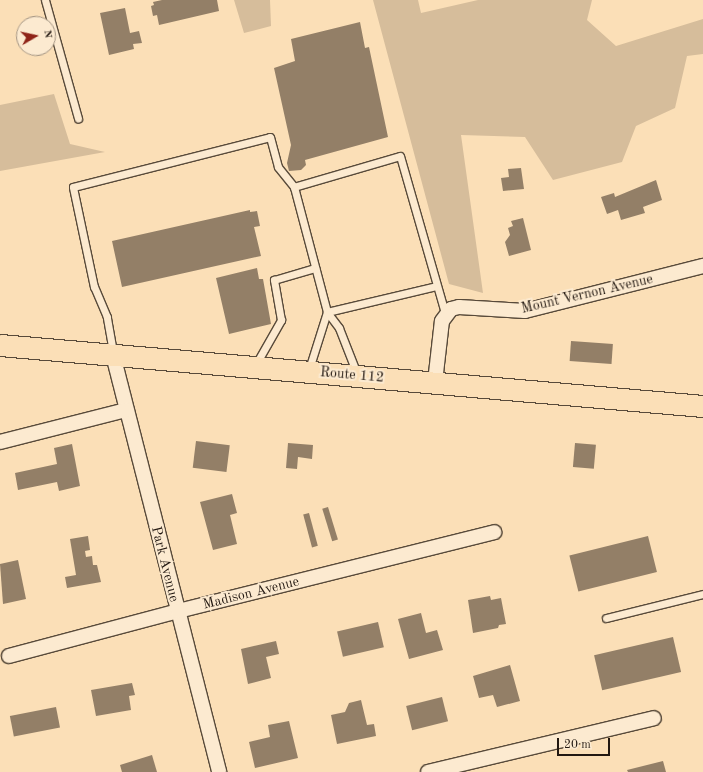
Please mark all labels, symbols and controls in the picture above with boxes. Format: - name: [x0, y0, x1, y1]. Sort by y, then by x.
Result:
- north arrow: [16, 16, 56, 56]
- text: N: [41, 29, 53, 39]
- street label: Mount Vernon Avenue: [520, 271, 654, 317]
- street label: Route 112: [319, 364, 385, 386]
- street label: Park Avenue: [148, 525, 182, 603]
- street label: Madison Avenue: [201, 573, 301, 613]
- scale bar: [559, 730, 612, 756]
- text: 20 m: [564, 739, 591, 751]

